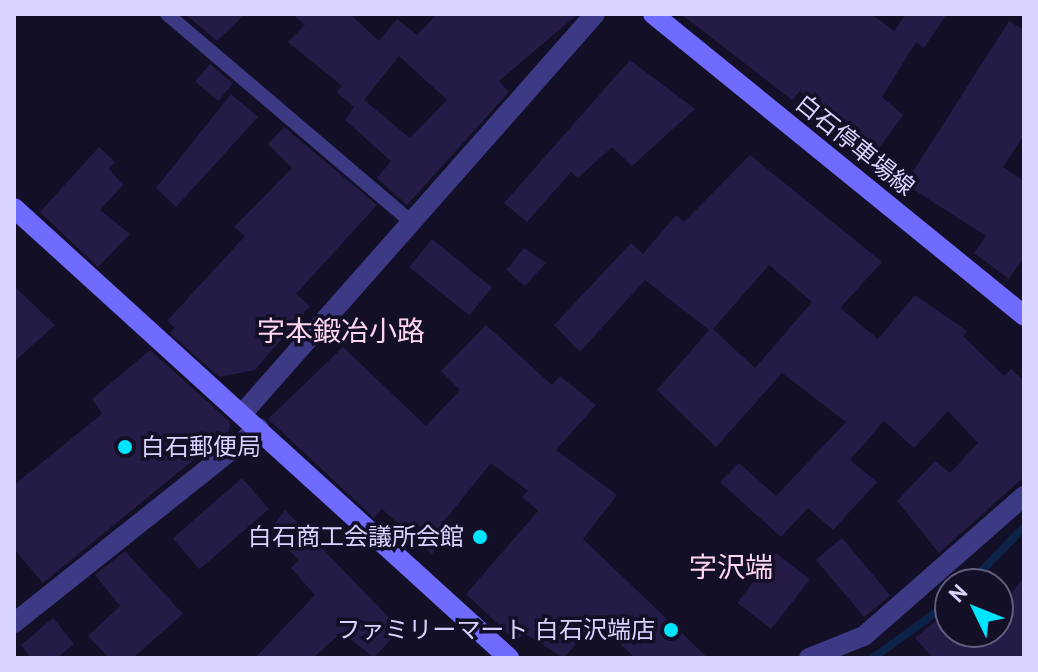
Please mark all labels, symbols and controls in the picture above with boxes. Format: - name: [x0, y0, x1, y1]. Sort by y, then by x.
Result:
- street label: 白石停車場線: [790, 88, 920, 202]
- district label: 字本鍛冶小路: [257, 314, 425, 348]
- place label: 白石郵便局: [141, 433, 261, 461]
- marker: 白石郵便局: [116, 438, 134, 456]
- place label: 白石商工会議所会館: [248, 523, 464, 551]
- marker: 白石商工会議所会館: [471, 528, 489, 546]
- district label: 字沢端: [689, 550, 773, 584]
- north arrow: [934, 568, 1014, 648]
- text: N: [943, 578, 973, 608]
- place label: ファミリーマート 白石沢端店: [337, 616, 655, 644]
- marker: ファミリーマート 白石沢端店: [662, 621, 680, 639]

